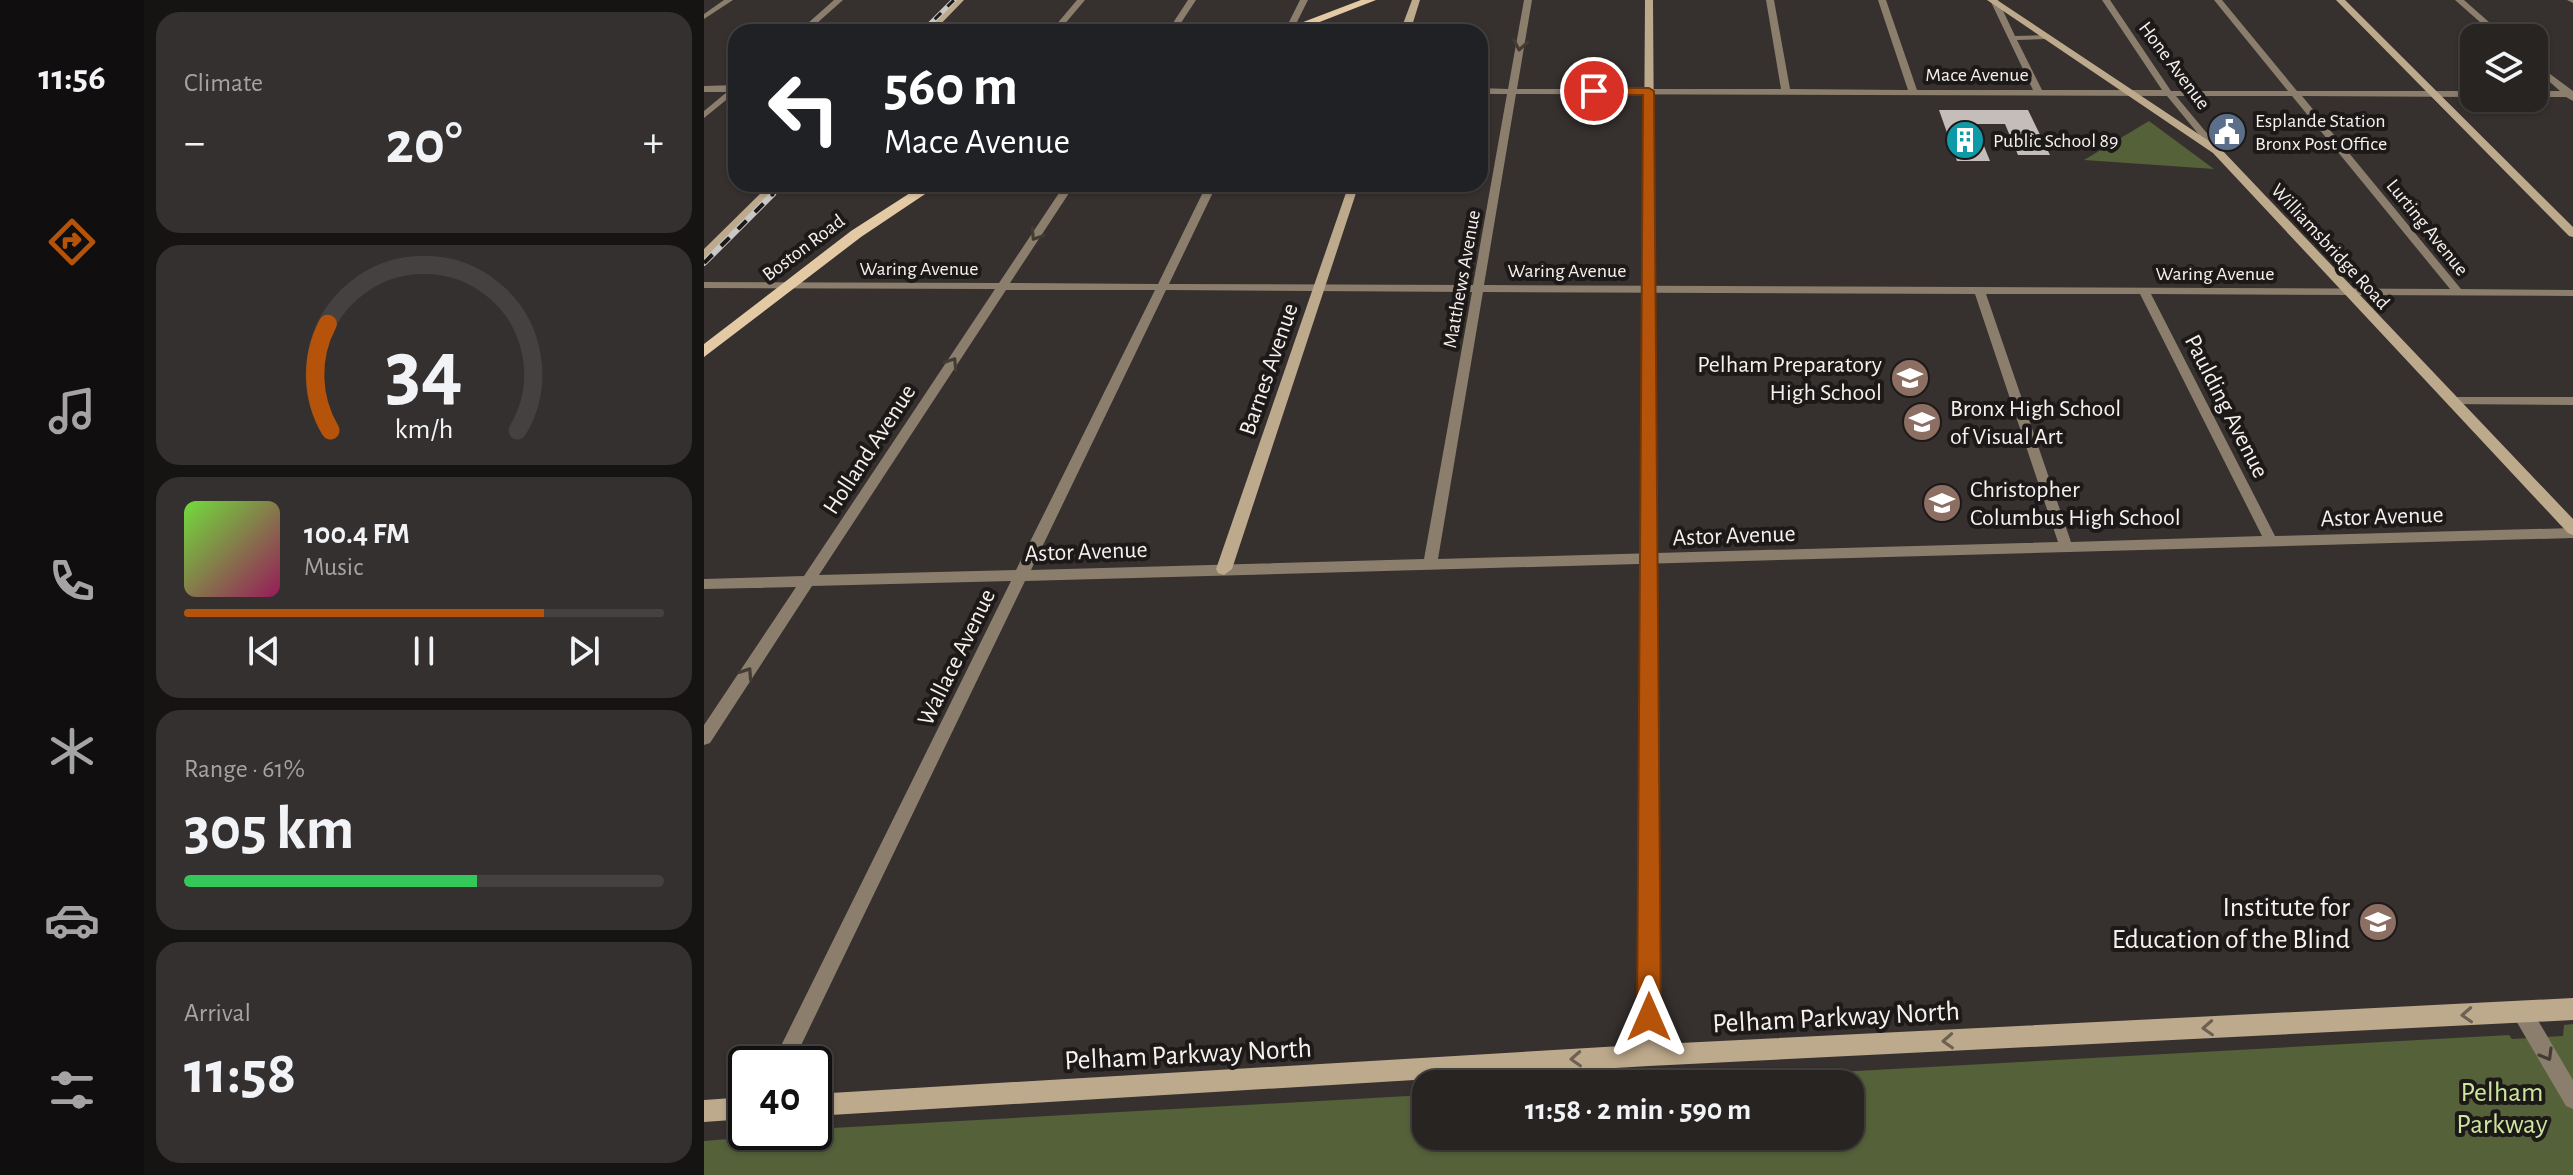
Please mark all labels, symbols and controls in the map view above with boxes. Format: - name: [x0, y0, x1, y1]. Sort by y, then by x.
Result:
- street label: Hone Avenue: [2135, 18, 2213, 113]
- map controls: [2460, 24, 2548, 112]
- button: layers: [2460, 24, 2548, 112]
- one-way arrow: [1513, 39, 1530, 52]
- icon: left: [752, 56, 856, 160]
- pin: [1560, 57, 1628, 125]
- text: 560 m: [884, 59, 1018, 115]
- text: 11:56: [38, 60, 106, 96]
- street label: Mace Avenue: [1925, 65, 2029, 85]
- icon: arrive: [1572, 69, 1616, 113]
- text: Climate: [184, 70, 263, 96]
- public building icon: Esplande Station Bronx Post Office: [2206, 111, 2248, 153]
- place label: Esplande Station Bronx Post Office: [2255, 111, 2387, 154]
- text: 20°: [385, 114, 463, 174]
- building icon: Public School 89: [1944, 119, 1986, 161]
- text: −: [184, 121, 205, 165]
- text: +: [643, 121, 664, 165]
- text: Mace Avenue: [884, 124, 1070, 160]
- place label: Public School 89: [1993, 131, 2118, 151]
- street label: Lurting Avenue: [2382, 176, 2472, 280]
- street label: Williamsbridge Road: [2267, 180, 2393, 313]
- street label: Matthews Avenue: [1440, 209, 1484, 350]
- street label: Boston Road: [759, 211, 848, 285]
- icon: directions: [44, 214, 100, 270]
- one-way arrow: [1031, 226, 1046, 241]
- street label: Waring Avenue: [860, 259, 978, 279]
- street label: Waring Avenue: [1508, 261, 1626, 281]
- street label: Waring Avenue: [2156, 264, 2274, 284]
- street label: Barnes Avenue: [1235, 300, 1303, 438]
- text: 34: [385, 329, 463, 413]
- street label: Paulding Avenue: [2180, 331, 2273, 482]
- place label: Pelham Preparatory High School: [1697, 353, 1882, 405]
- one-way arrow: [943, 357, 958, 371]
- school or university icon: Pelham Preparatory High School: [1889, 357, 1931, 399]
- street label: Holland Avenue: [819, 380, 921, 519]
- icon: music: [44, 383, 100, 439]
- place label: Bronx High School of Visual Art: [1950, 397, 2121, 449]
- school or university icon: Bronx High School of Visual Art: [1901, 401, 1943, 443]
- text: km/h: [395, 415, 453, 444]
- place label: Christopher Columbus High School: [1970, 478, 2181, 530]
- school or university icon: Christopher Columbus High School: [1921, 482, 1963, 524]
- street label: Astor Avenue: [2320, 503, 2444, 531]
- text: 100.4 FM: [304, 519, 410, 549]
- street label: Astor Avenue: [1672, 522, 1796, 550]
- street label: Astor Avenue: [1024, 538, 1148, 566]
- icon: phone: [44, 553, 100, 609]
- text: Music: [304, 554, 363, 580]
- street label: Wallace Avenue: [914, 585, 1000, 729]
- icon: previous: [242, 629, 286, 673]
- icon: pause: [402, 629, 446, 673]
- icon: next: [562, 629, 606, 673]
- one-way arrow: [737, 667, 752, 682]
- icon: climate: [44, 723, 100, 779]
- text: Range · 61%: [184, 756, 305, 782]
- text: 305 km: [184, 800, 354, 860]
- icon: car: [44, 892, 100, 948]
- place label: Institute for Education of the Blind: [2112, 894, 2350, 954]
- school or university icon: Institute for Education of the Blind: [2357, 901, 2399, 943]
- position arrow: [1607, 975, 1691, 1059]
- street label: Pelham Parkway North: [1712, 998, 1961, 1038]
- text: Arrival: [184, 1000, 251, 1026]
- one-way arrow: [2460, 1006, 2473, 1023]
- one-way arrow: [2201, 1019, 2214, 1036]
- one-way arrow: [1941, 1032, 1954, 1049]
- street label: Pelham Parkway North: [1064, 1035, 1313, 1075]
- text: 11:58: [184, 1044, 296, 1104]
- speed limit sign: 40: [728, 1046, 832, 1150]
- one-way arrow: [2538, 1046, 2553, 1061]
- one-way arrow: [1569, 1051, 1582, 1068]
- icon: filters: [44, 1062, 100, 1118]
- park label: Pelham Parkway: [2456, 1079, 2548, 1139]
- text: 11:58 · 2 min · 590 m: [1525, 1095, 1751, 1125]

